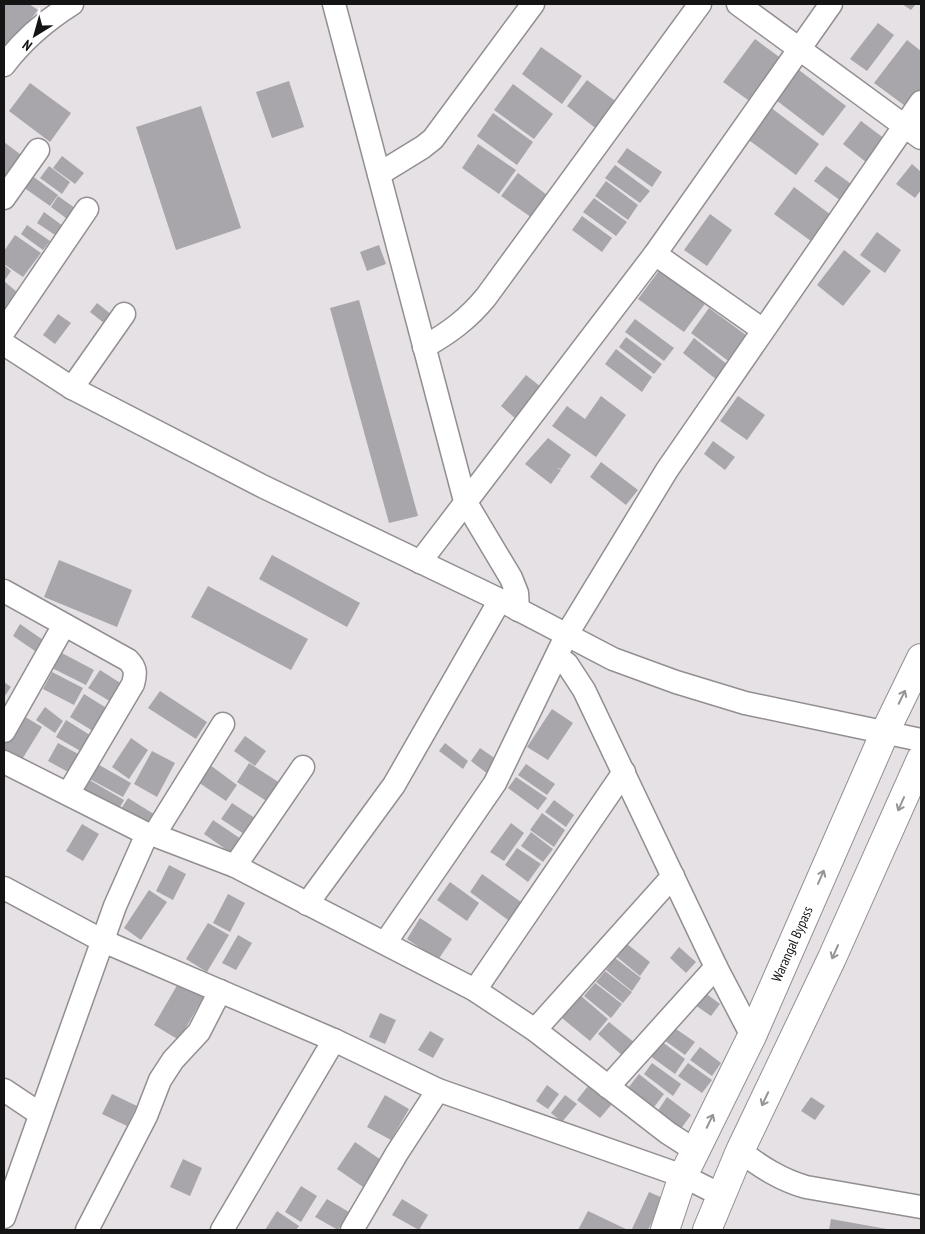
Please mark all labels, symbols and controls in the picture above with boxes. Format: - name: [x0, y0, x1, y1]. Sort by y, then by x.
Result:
- north arrow: [10, 10, 60, 60]
- text: N: [19, 36, 36, 55]
- one-way arrow: [898, 690, 907, 705]
- one-way arrow: [896, 796, 906, 811]
- one-way arrow: [818, 870, 827, 885]
- street label: Warangal Bypass: [767, 903, 817, 985]
- one-way arrow: [830, 944, 839, 959]
- one-way arrow: [760, 1091, 770, 1106]
- one-way arrow: [706, 1114, 716, 1129]

